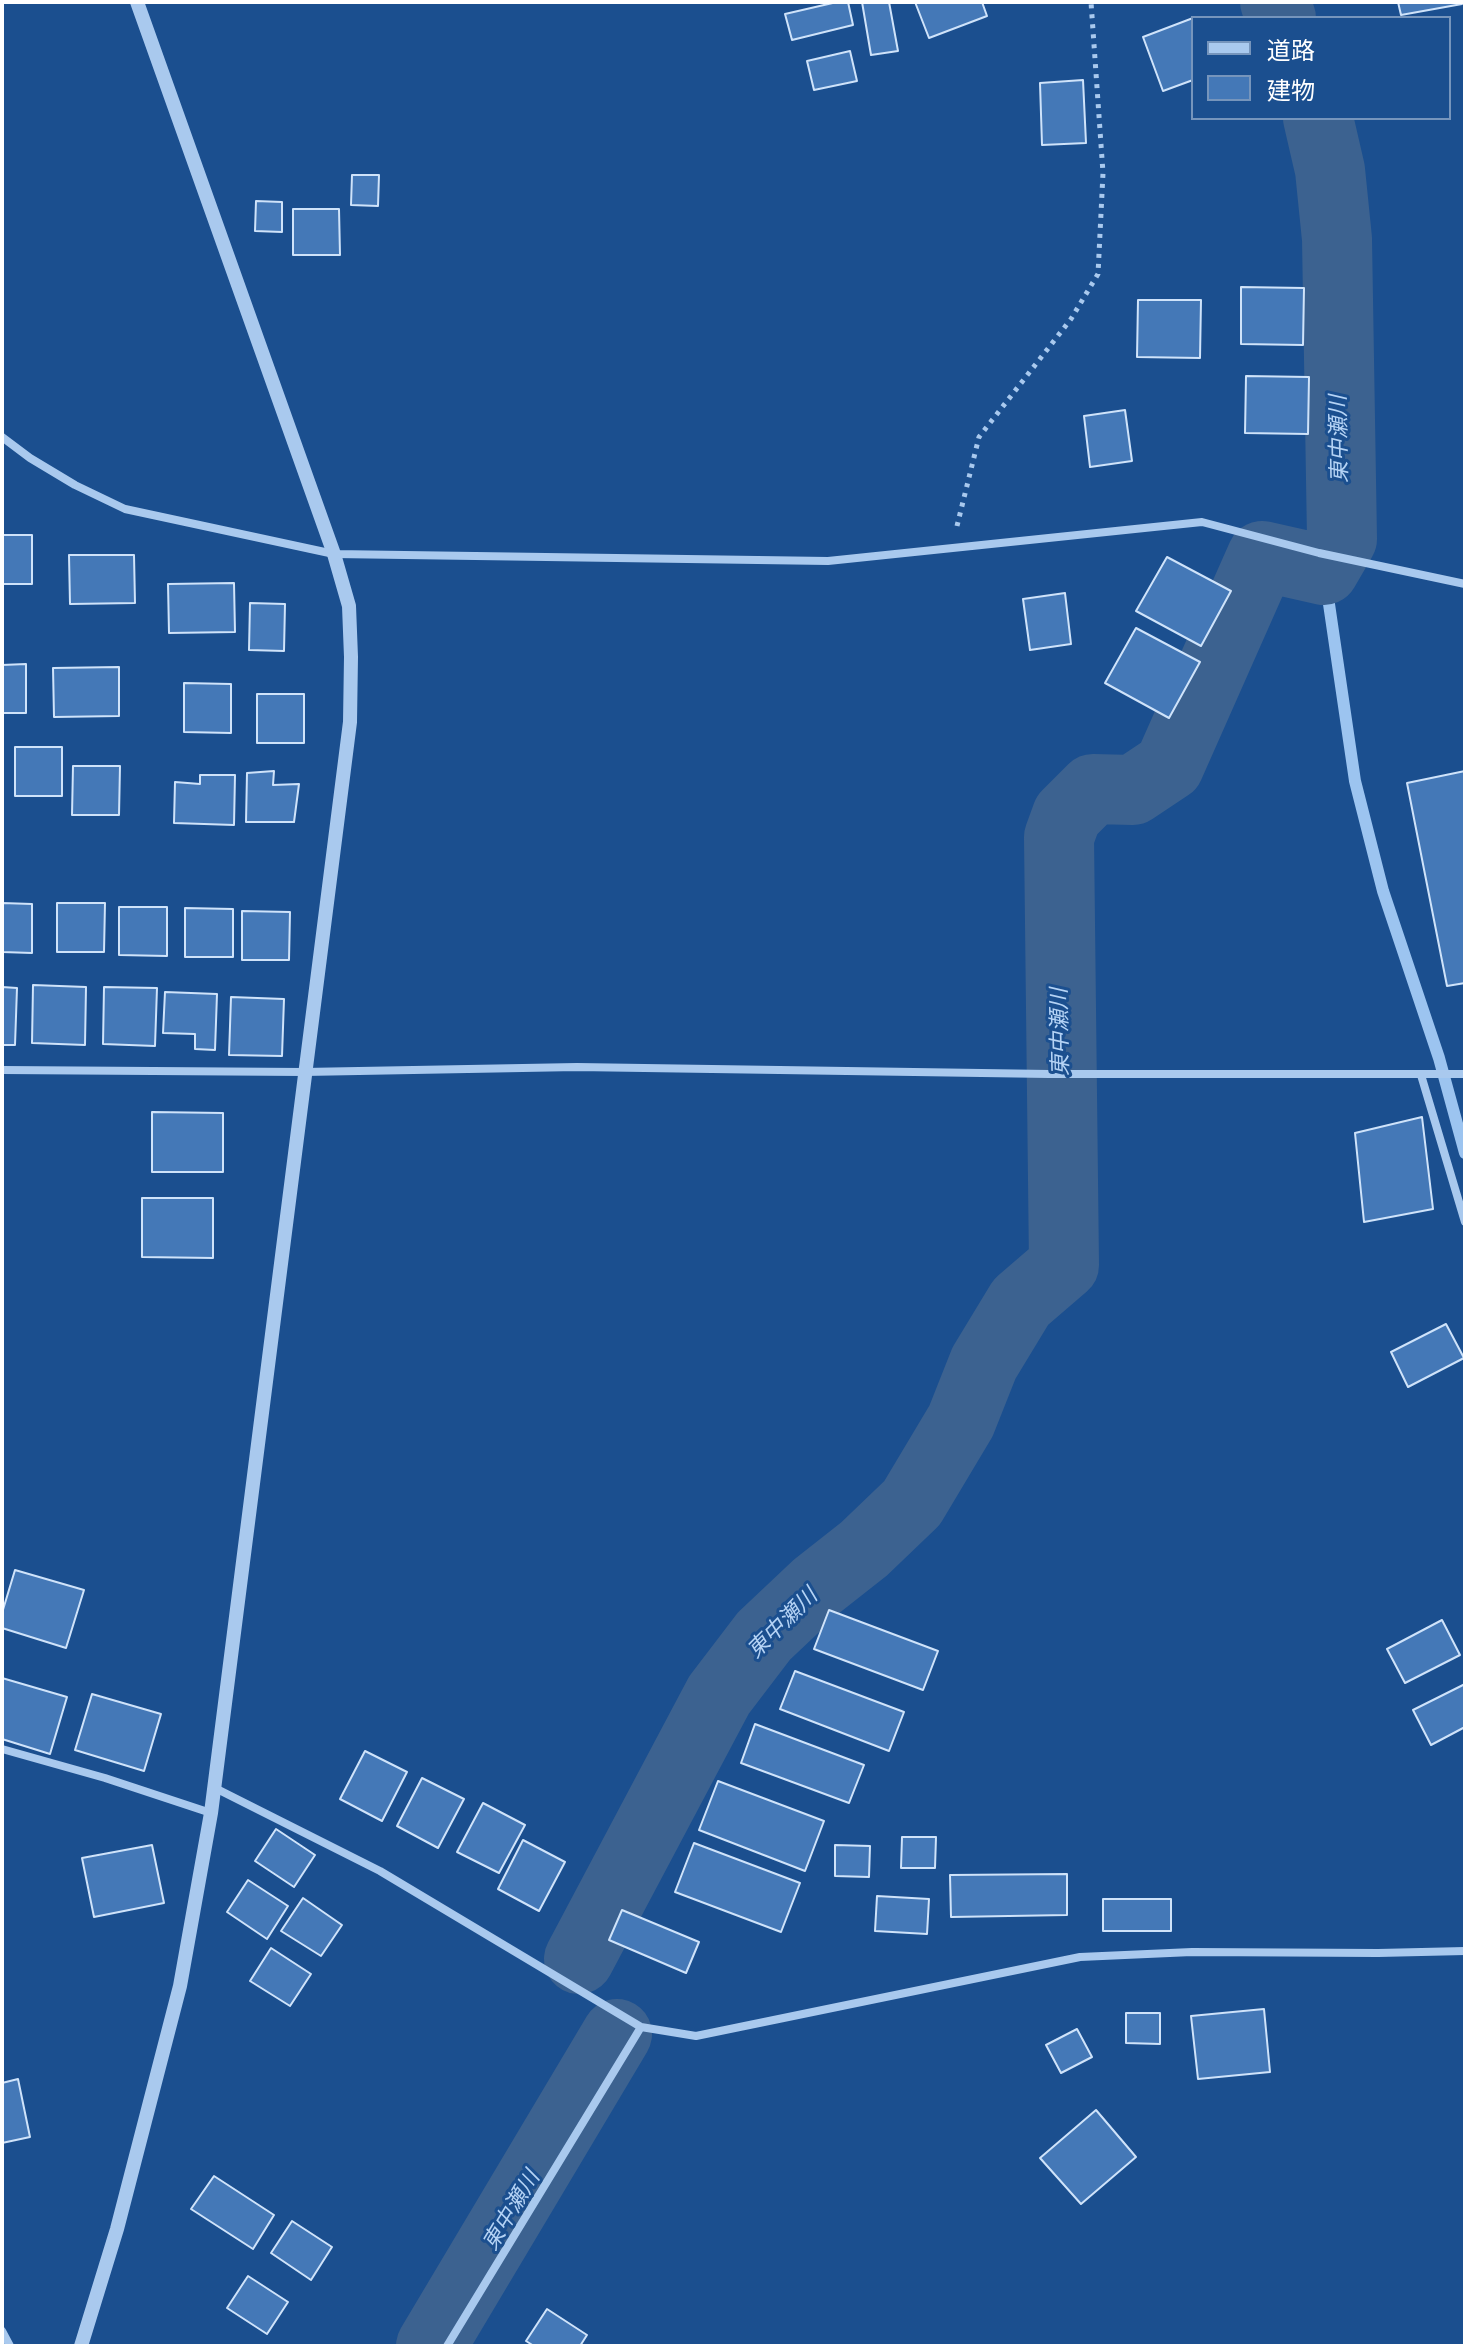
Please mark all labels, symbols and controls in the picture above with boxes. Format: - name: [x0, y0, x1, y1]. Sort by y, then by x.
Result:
- legend: [1191, 16, 1451, 120]
- text: 道路: [1267, 34, 1315, 66]
- text: 建物: [1267, 74, 1315, 106]
- water label: 東中瀬川: [1326, 395, 1354, 483]
- water label: 東中瀬川: [1047, 988, 1075, 1076]
- water label: 東中瀬川: [743, 1584, 823, 1664]
- water label: 東中瀬川: [478, 2166, 546, 2256]

